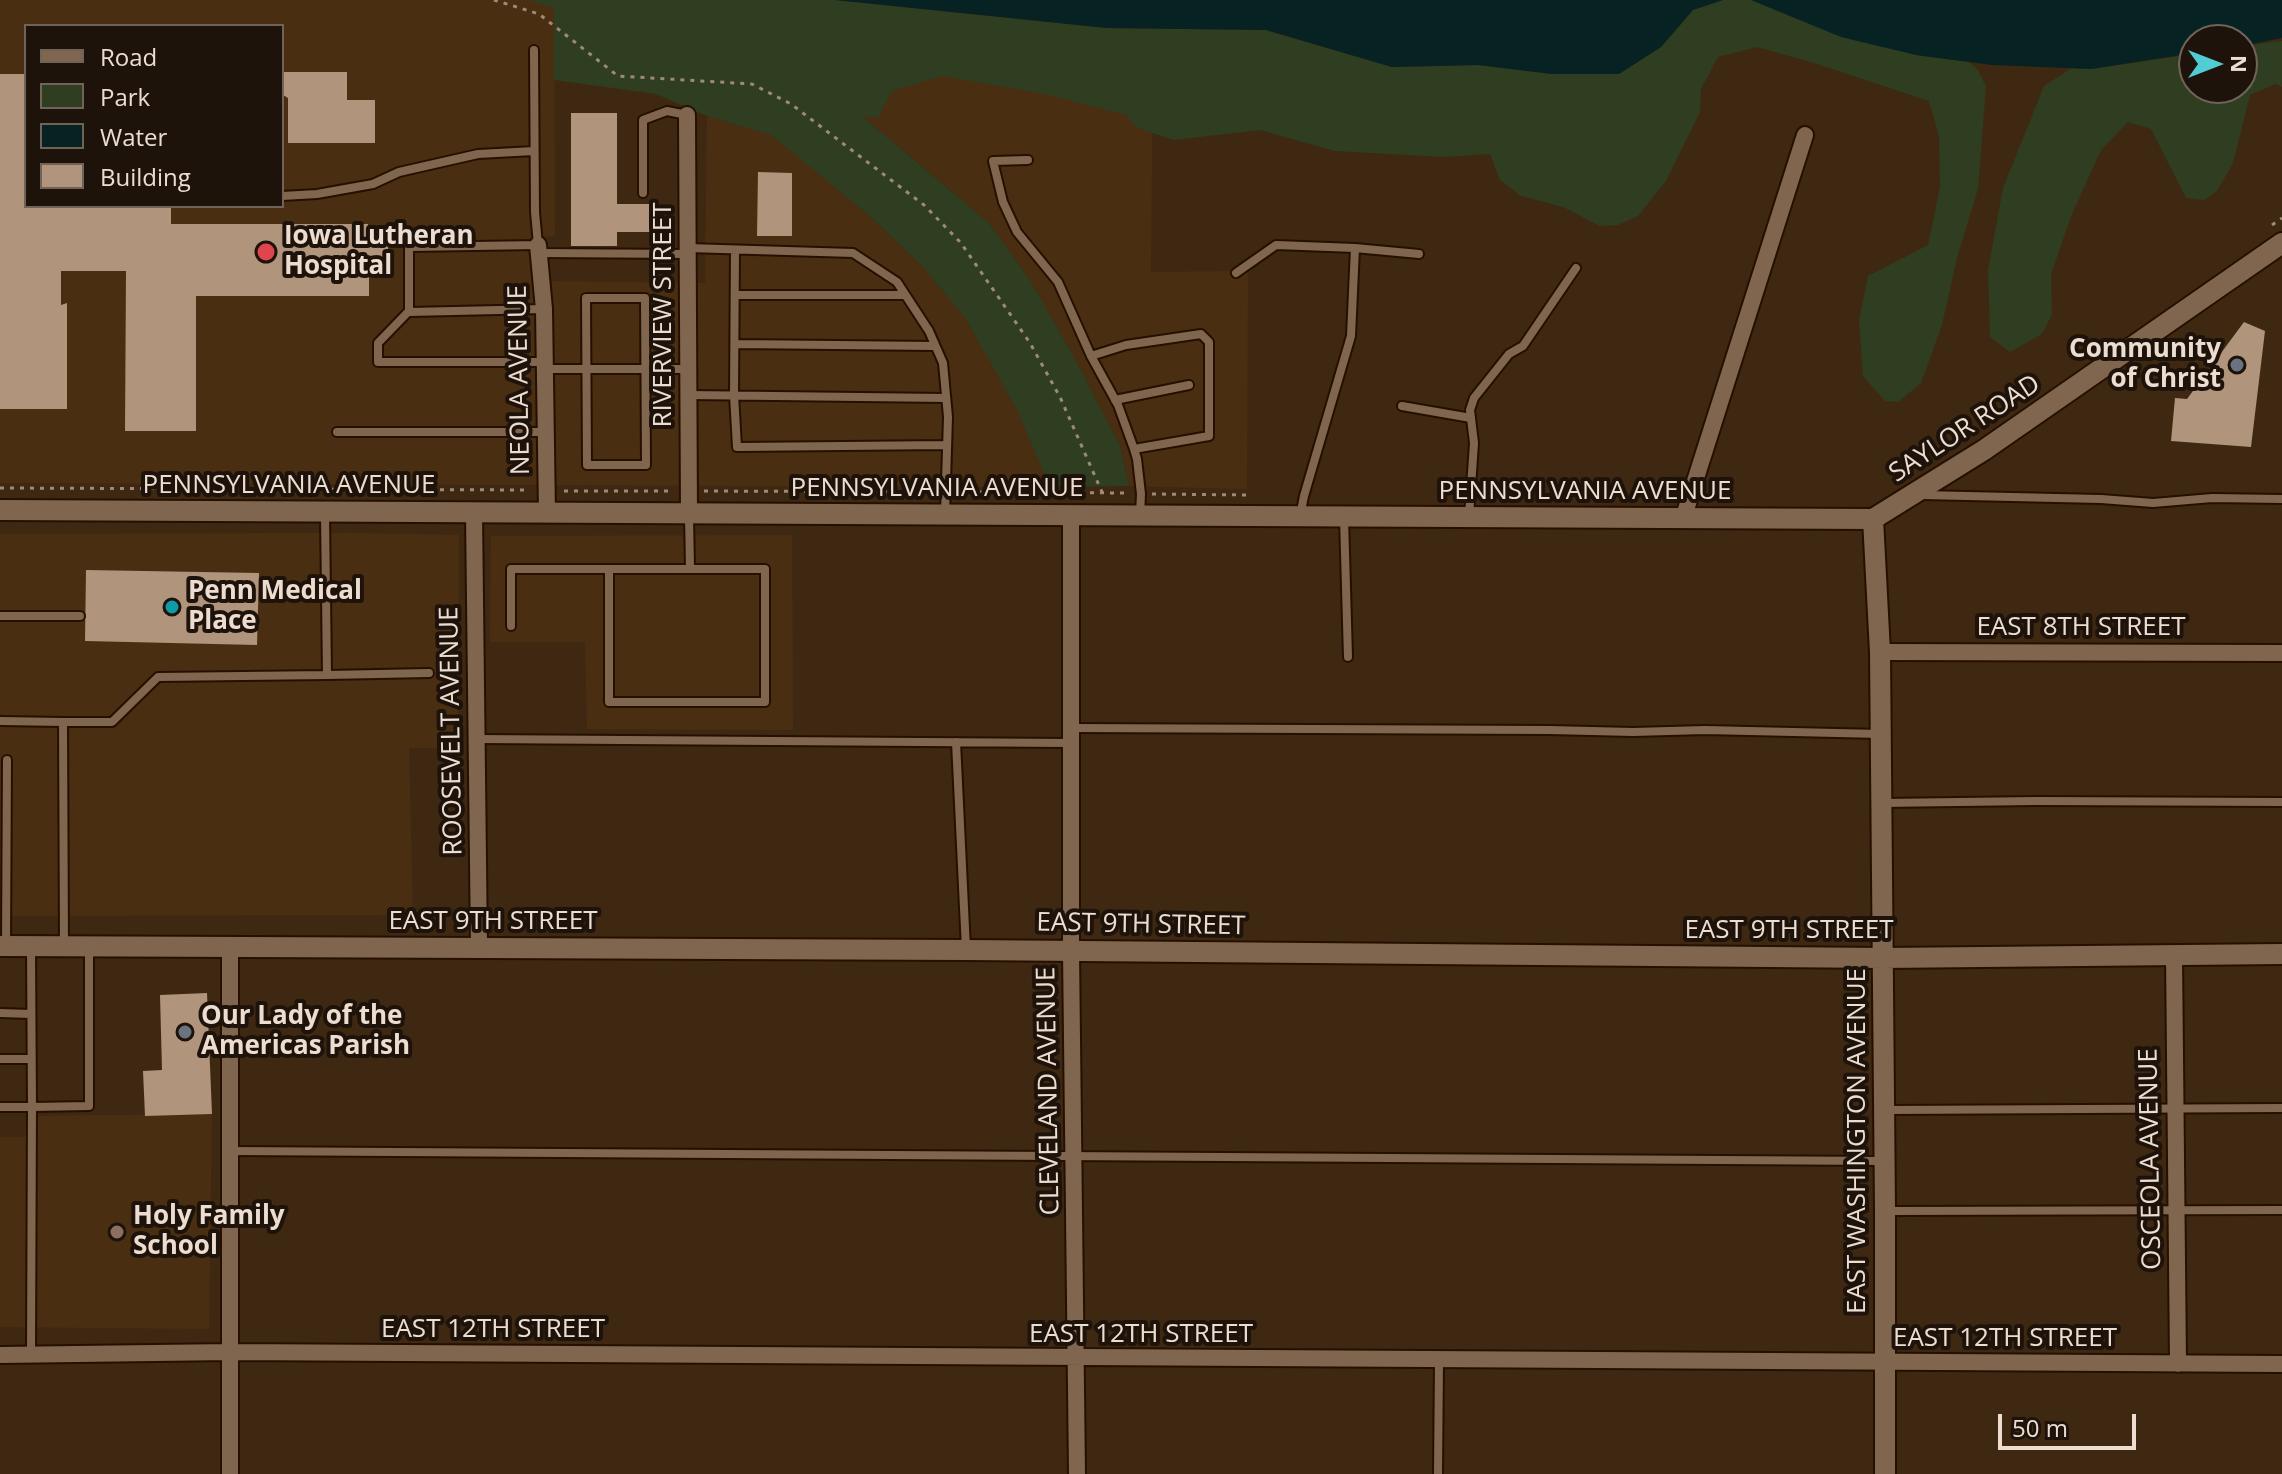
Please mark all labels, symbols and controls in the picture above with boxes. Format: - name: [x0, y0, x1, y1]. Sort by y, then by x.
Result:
- legend: [24, 24, 284, 208]
- north arrow: [2178, 24, 2258, 104]
- text: Road: [100, 40, 157, 73]
- text: N: [2225, 55, 2255, 73]
- text: Park: [100, 80, 150, 113]
- text: Water: [100, 120, 167, 153]
- text: Building: [100, 160, 191, 193]
- street label: RIVERVIEW STREET: [648, 202, 680, 428]
- place label: Iowa Lutheran Hospital: [284, 221, 474, 282]
- marker: Iowa Lutheran Hospital: [255, 241, 277, 263]
- street label: NEOLA AVENUE: [503, 285, 537, 475]
- place label: Community of Christ: [2069, 334, 2221, 396]
- marker: Community of Christ: [2228, 356, 2246, 374]
- street label: SAYLOR ROAD: [1884, 369, 2046, 489]
- street label: PENNSYLVANIA AVENUE: [143, 470, 435, 502]
- street label: PENNSYLVANIA AVENUE: [791, 473, 1083, 505]
- street label: PENNSYLVANIA AVENUE: [1439, 476, 1731, 508]
- place label: Penn Medical Place: [188, 576, 362, 638]
- marker: Penn Medical Place: [163, 598, 181, 616]
- street label: ROOSEVELT AVENUE: [434, 606, 470, 856]
- street label: EAST 8TH STREET: [1976, 612, 2186, 644]
- street label: EAST 9TH STREET: [388, 906, 598, 938]
- street label: EAST 9TH STREET: [1036, 908, 1246, 942]
- street label: EAST 9TH STREET: [1684, 915, 1894, 947]
- street label: CLEVELAND AVENUE: [1031, 966, 1067, 1216]
- street label: EAST WASHINGTON AVENUE: [1842, 968, 1874, 1314]
- place label: Our Lady of the Americas Parish: [201, 1001, 410, 1062]
- marker: Our Lady of the Americas Parish: [176, 1023, 194, 1041]
- street label: OSCEOLA AVENUE: [2133, 1048, 2169, 1270]
- place label: Holy Family School: [133, 1201, 285, 1262]
- marker: Holy Family School: [108, 1223, 126, 1241]
- street label: EAST 12TH STREET: [381, 1314, 605, 1346]
- street label: EAST 12TH STREET: [1029, 1319, 1253, 1351]
- street label: EAST 12TH STREET: [1893, 1323, 2117, 1355]
- scale bar: [2002, 1398, 2140, 1448]
- text: 50 m: [2012, 1411, 2068, 1444]

